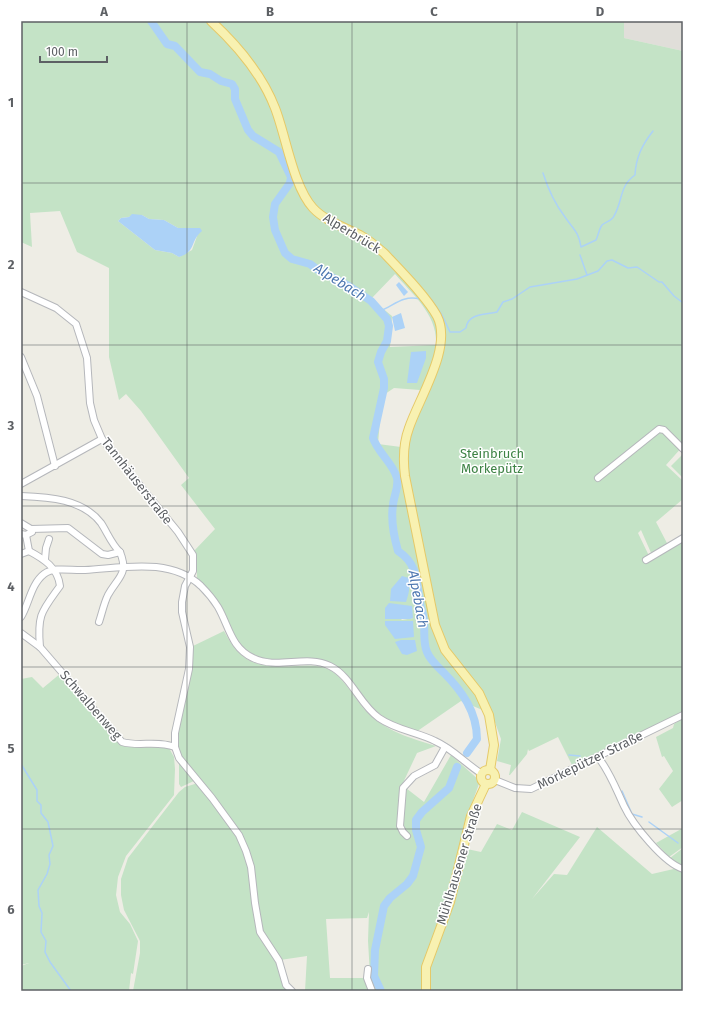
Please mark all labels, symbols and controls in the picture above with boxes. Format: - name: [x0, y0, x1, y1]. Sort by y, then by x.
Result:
- text: A: [99, 4, 108, 19]
- text: B: [266, 4, 274, 19]
- text: C: [430, 4, 438, 19]
- text: D: [596, 4, 605, 19]
- scale bar: [40, 38, 107, 64]
- text: 100 m: [46, 45, 78, 59]
- text: 1: [8, 95, 14, 110]
- street label: Alperbrück: [321, 210, 384, 256]
- text: 2: [8, 257, 15, 272]
- water label: Alpebach: [310, 259, 369, 305]
- text: 3: [7, 418, 15, 433]
- street label: Tannhäuserstraße: [99, 435, 175, 527]
- park label: Steinbruch Morkepütz: [460, 446, 524, 476]
- water label: Alpebach: [404, 568, 431, 629]
- text: 4: [7, 579, 15, 594]
- street label: Schwalbenweg: [57, 667, 125, 743]
- street label: Morkepützer Straße: [535, 728, 645, 792]
- text: 5: [8, 741, 15, 756]
- street label: Mühlhausener Straße: [433, 802, 485, 926]
- text: 6: [7, 902, 15, 917]

